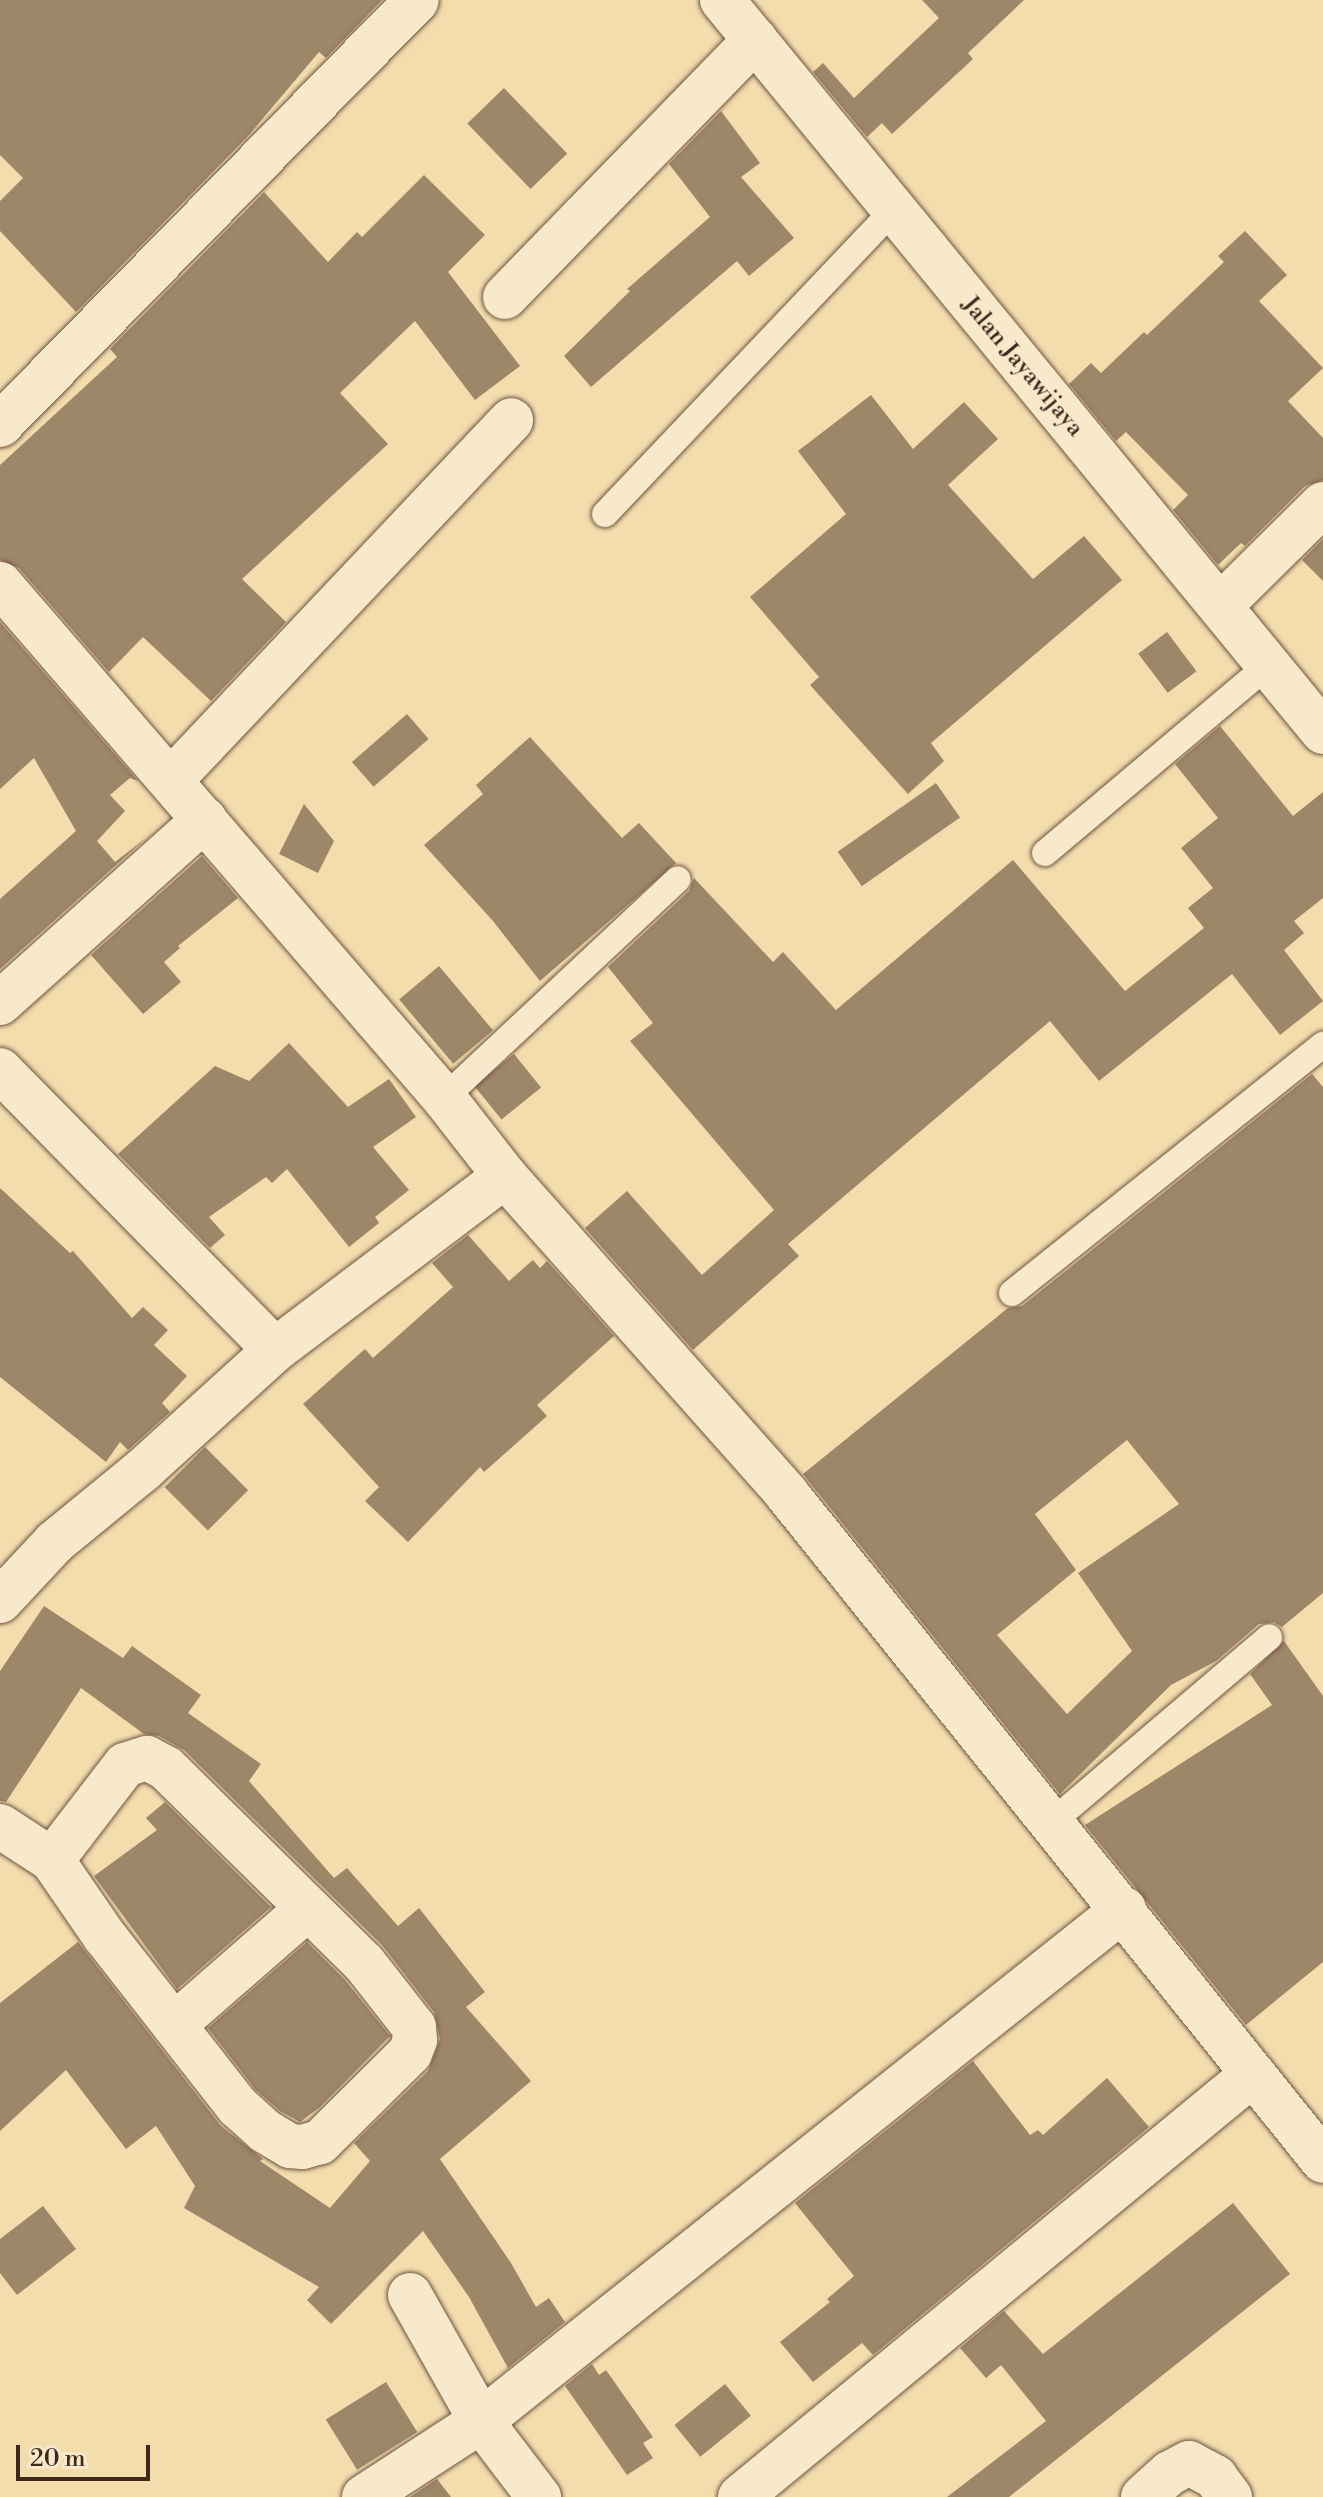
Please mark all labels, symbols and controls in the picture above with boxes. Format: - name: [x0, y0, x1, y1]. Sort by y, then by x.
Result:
- street label: Jalan Jayawijaya: [955, 291, 1089, 443]
- scale bar: [20, 2429, 154, 2479]
- text: 20 m: [30, 2444, 86, 2474]

